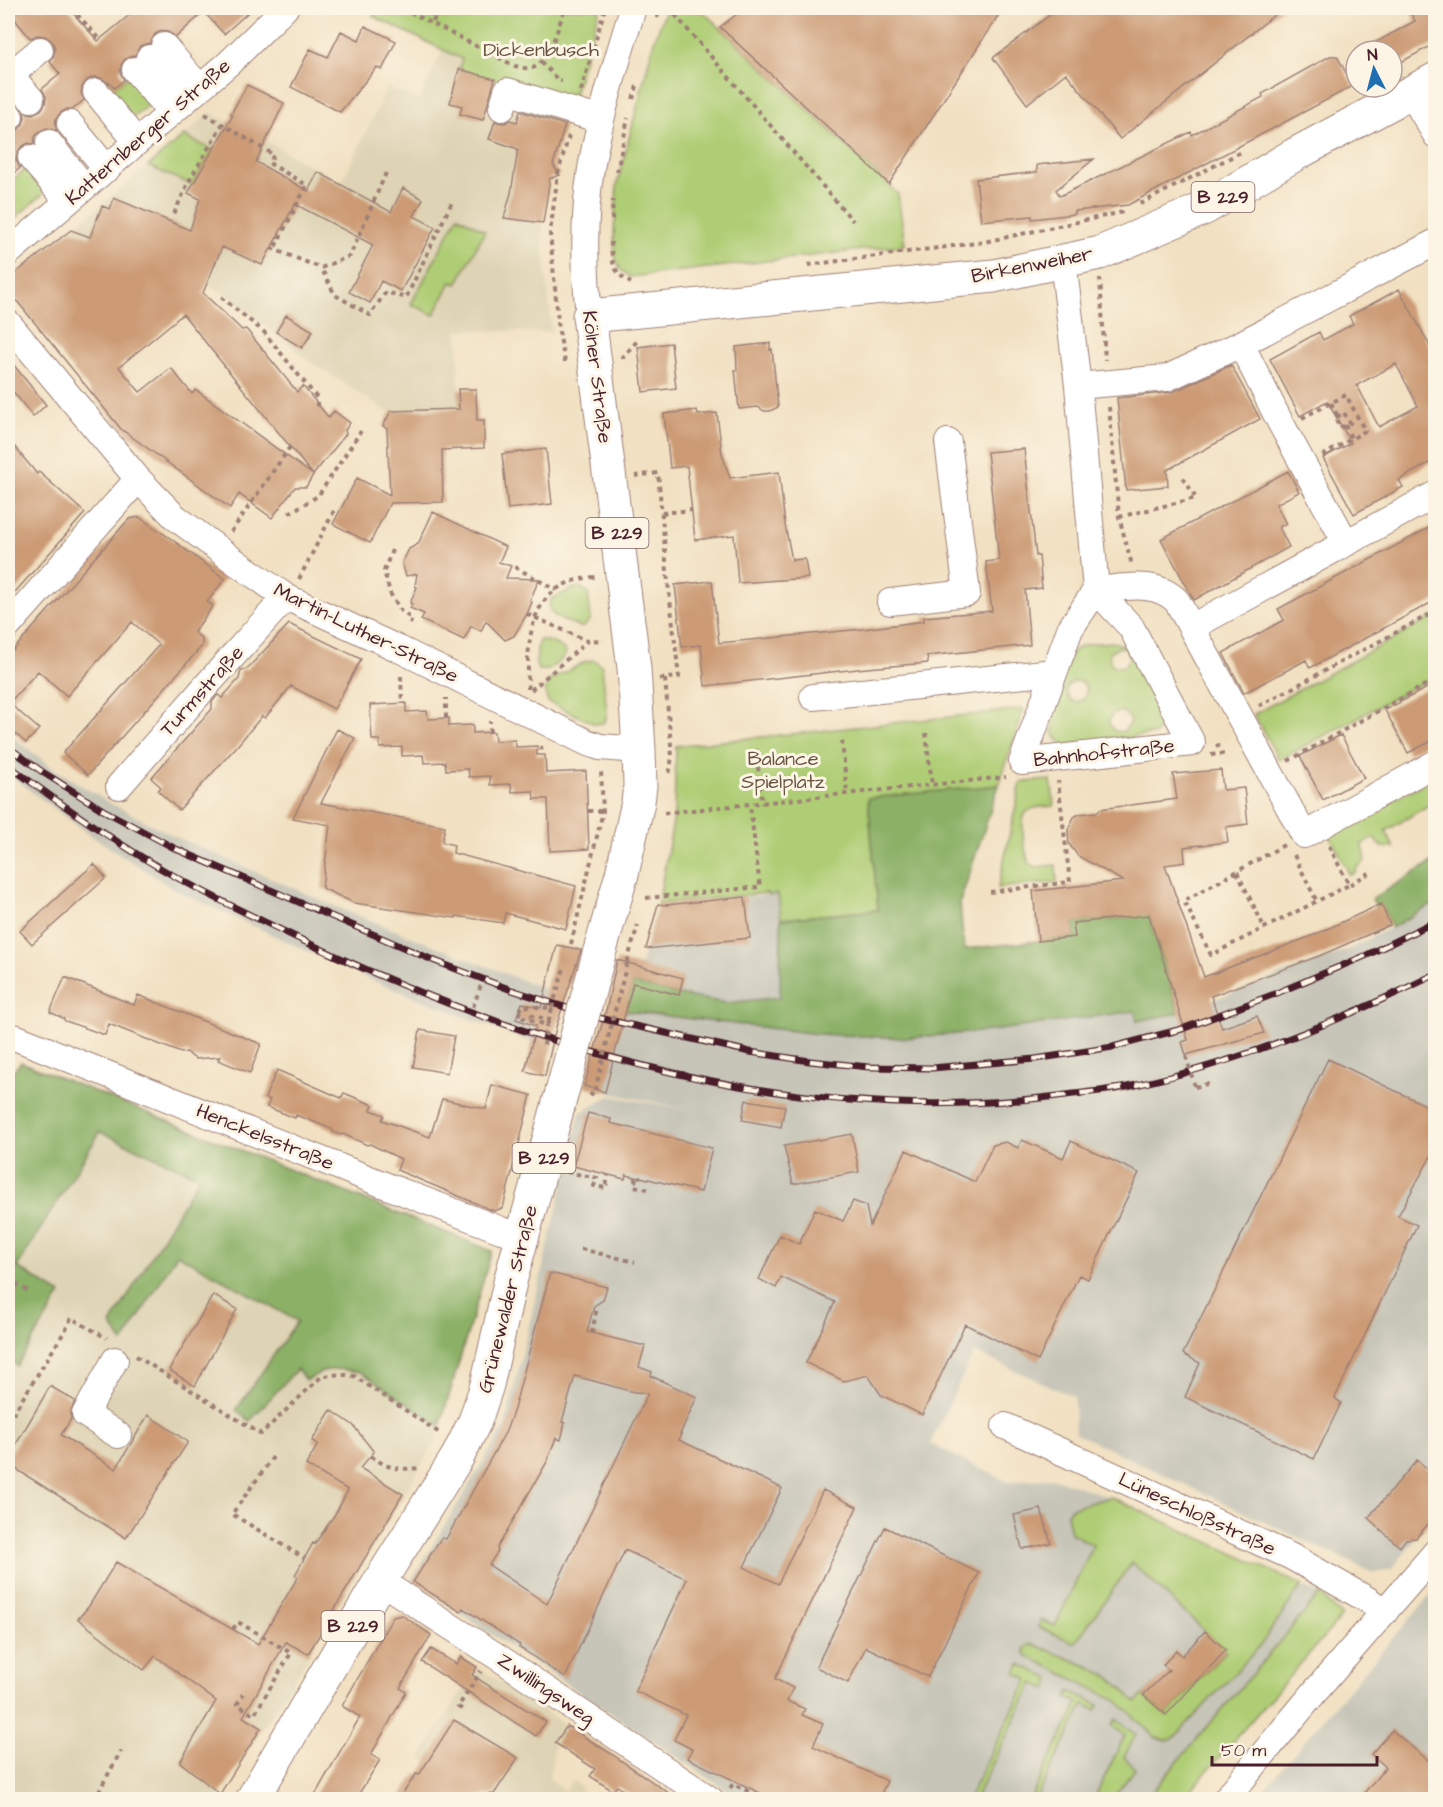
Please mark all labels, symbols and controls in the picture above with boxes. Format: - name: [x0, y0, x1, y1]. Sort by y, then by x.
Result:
- park label: Dickenbusch: [483, 36, 599, 64]
- north arrow: [1344, 39, 1404, 99]
- text: N: [1366, 44, 1379, 67]
- street label: Katternberger Straße: [59, 52, 238, 212]
- road number: B 229: [1192, 182, 1254, 212]
- street label: Birkenweiher: [969, 240, 1095, 290]
- street label: Kölner Straße: [575, 309, 619, 445]
- road number: B 229: [586, 518, 648, 548]
- street label: Martin-Luther-Straße: [269, 576, 463, 690]
- street label: Turmstraße: [154, 639, 251, 743]
- street label: Bahnhofstraße: [1032, 732, 1176, 774]
- park label: Balance Spielplatz: [741, 745, 825, 796]
- street label: Henckelsstraße: [192, 1097, 338, 1177]
- road number: B 229: [512, 1143, 576, 1173]
- street label: Grünewalder Straße: [471, 1202, 545, 1396]
- street label: Lüneschloßstraße: [1114, 1465, 1280, 1563]
- road number: B 229: [322, 1611, 385, 1641]
- street label: Zwillingsweg: [491, 1646, 600, 1733]
- scale bar: [1212, 1729, 1377, 1767]
- text: 50 m: [1221, 1738, 1266, 1763]

